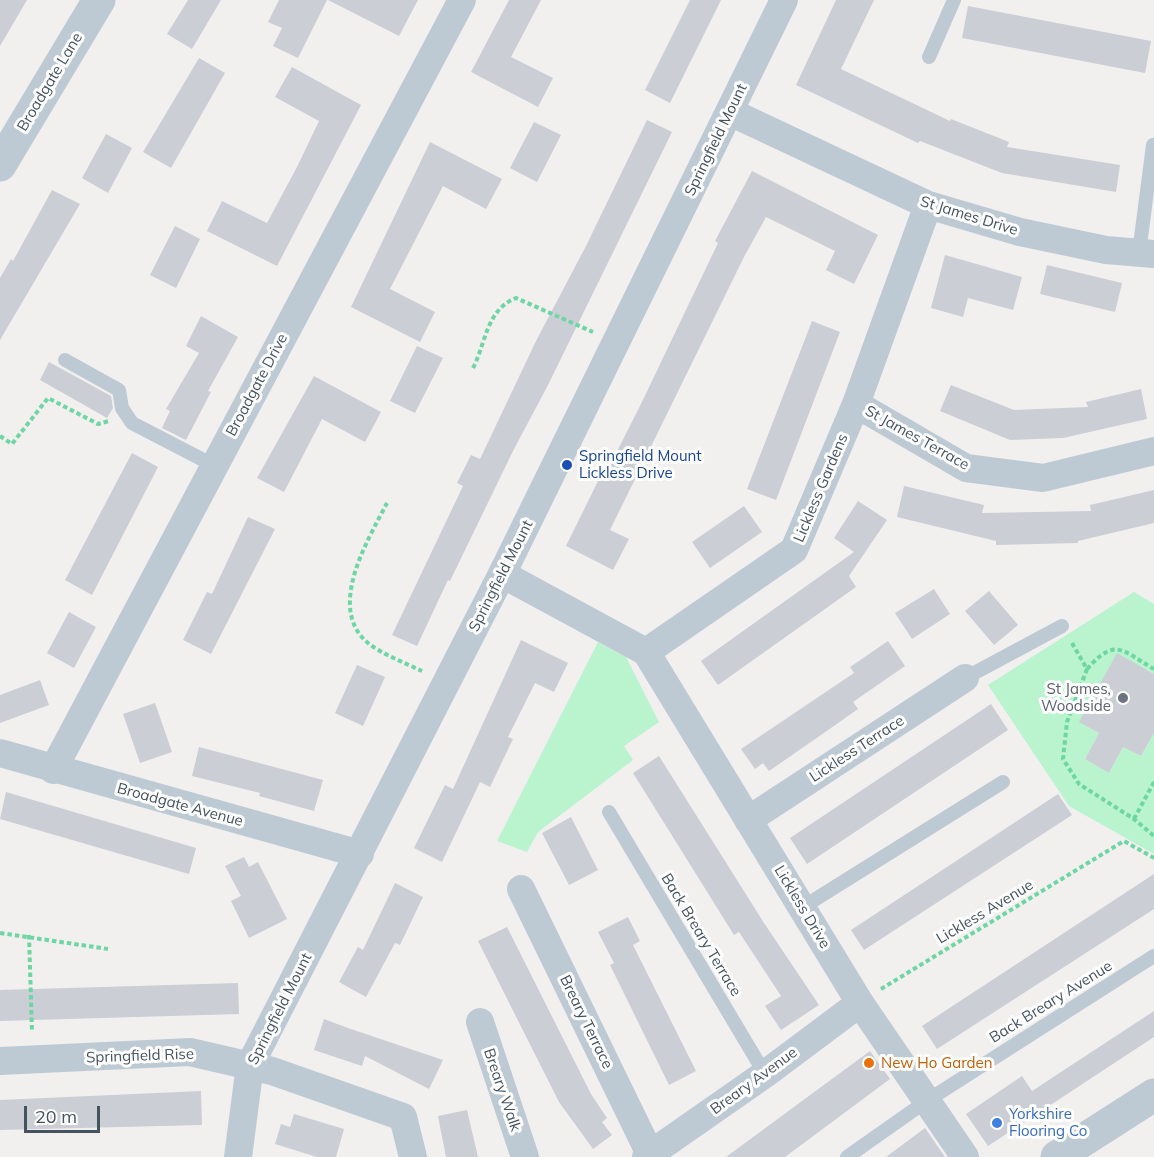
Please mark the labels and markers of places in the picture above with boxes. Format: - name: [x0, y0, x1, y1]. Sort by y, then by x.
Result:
- place label: Springfield Mount Lickless Drive: [579, 447, 702, 482]
- marker: Springfield Mount Lickless Drive: [560, 458, 574, 472]
- place label: St James, Woodside: [1041, 680, 1111, 715]
- marker: St James, Woodside: [1116, 691, 1130, 705]
- place label: New Ho Garden: [881, 1054, 992, 1072]
- marker: New Ho Garden: [862, 1056, 876, 1070]
- place label: Yorkshire Flooring Co: [1009, 1105, 1087, 1140]
- marker: Yorkshire Flooring Co: [990, 1116, 1004, 1130]

